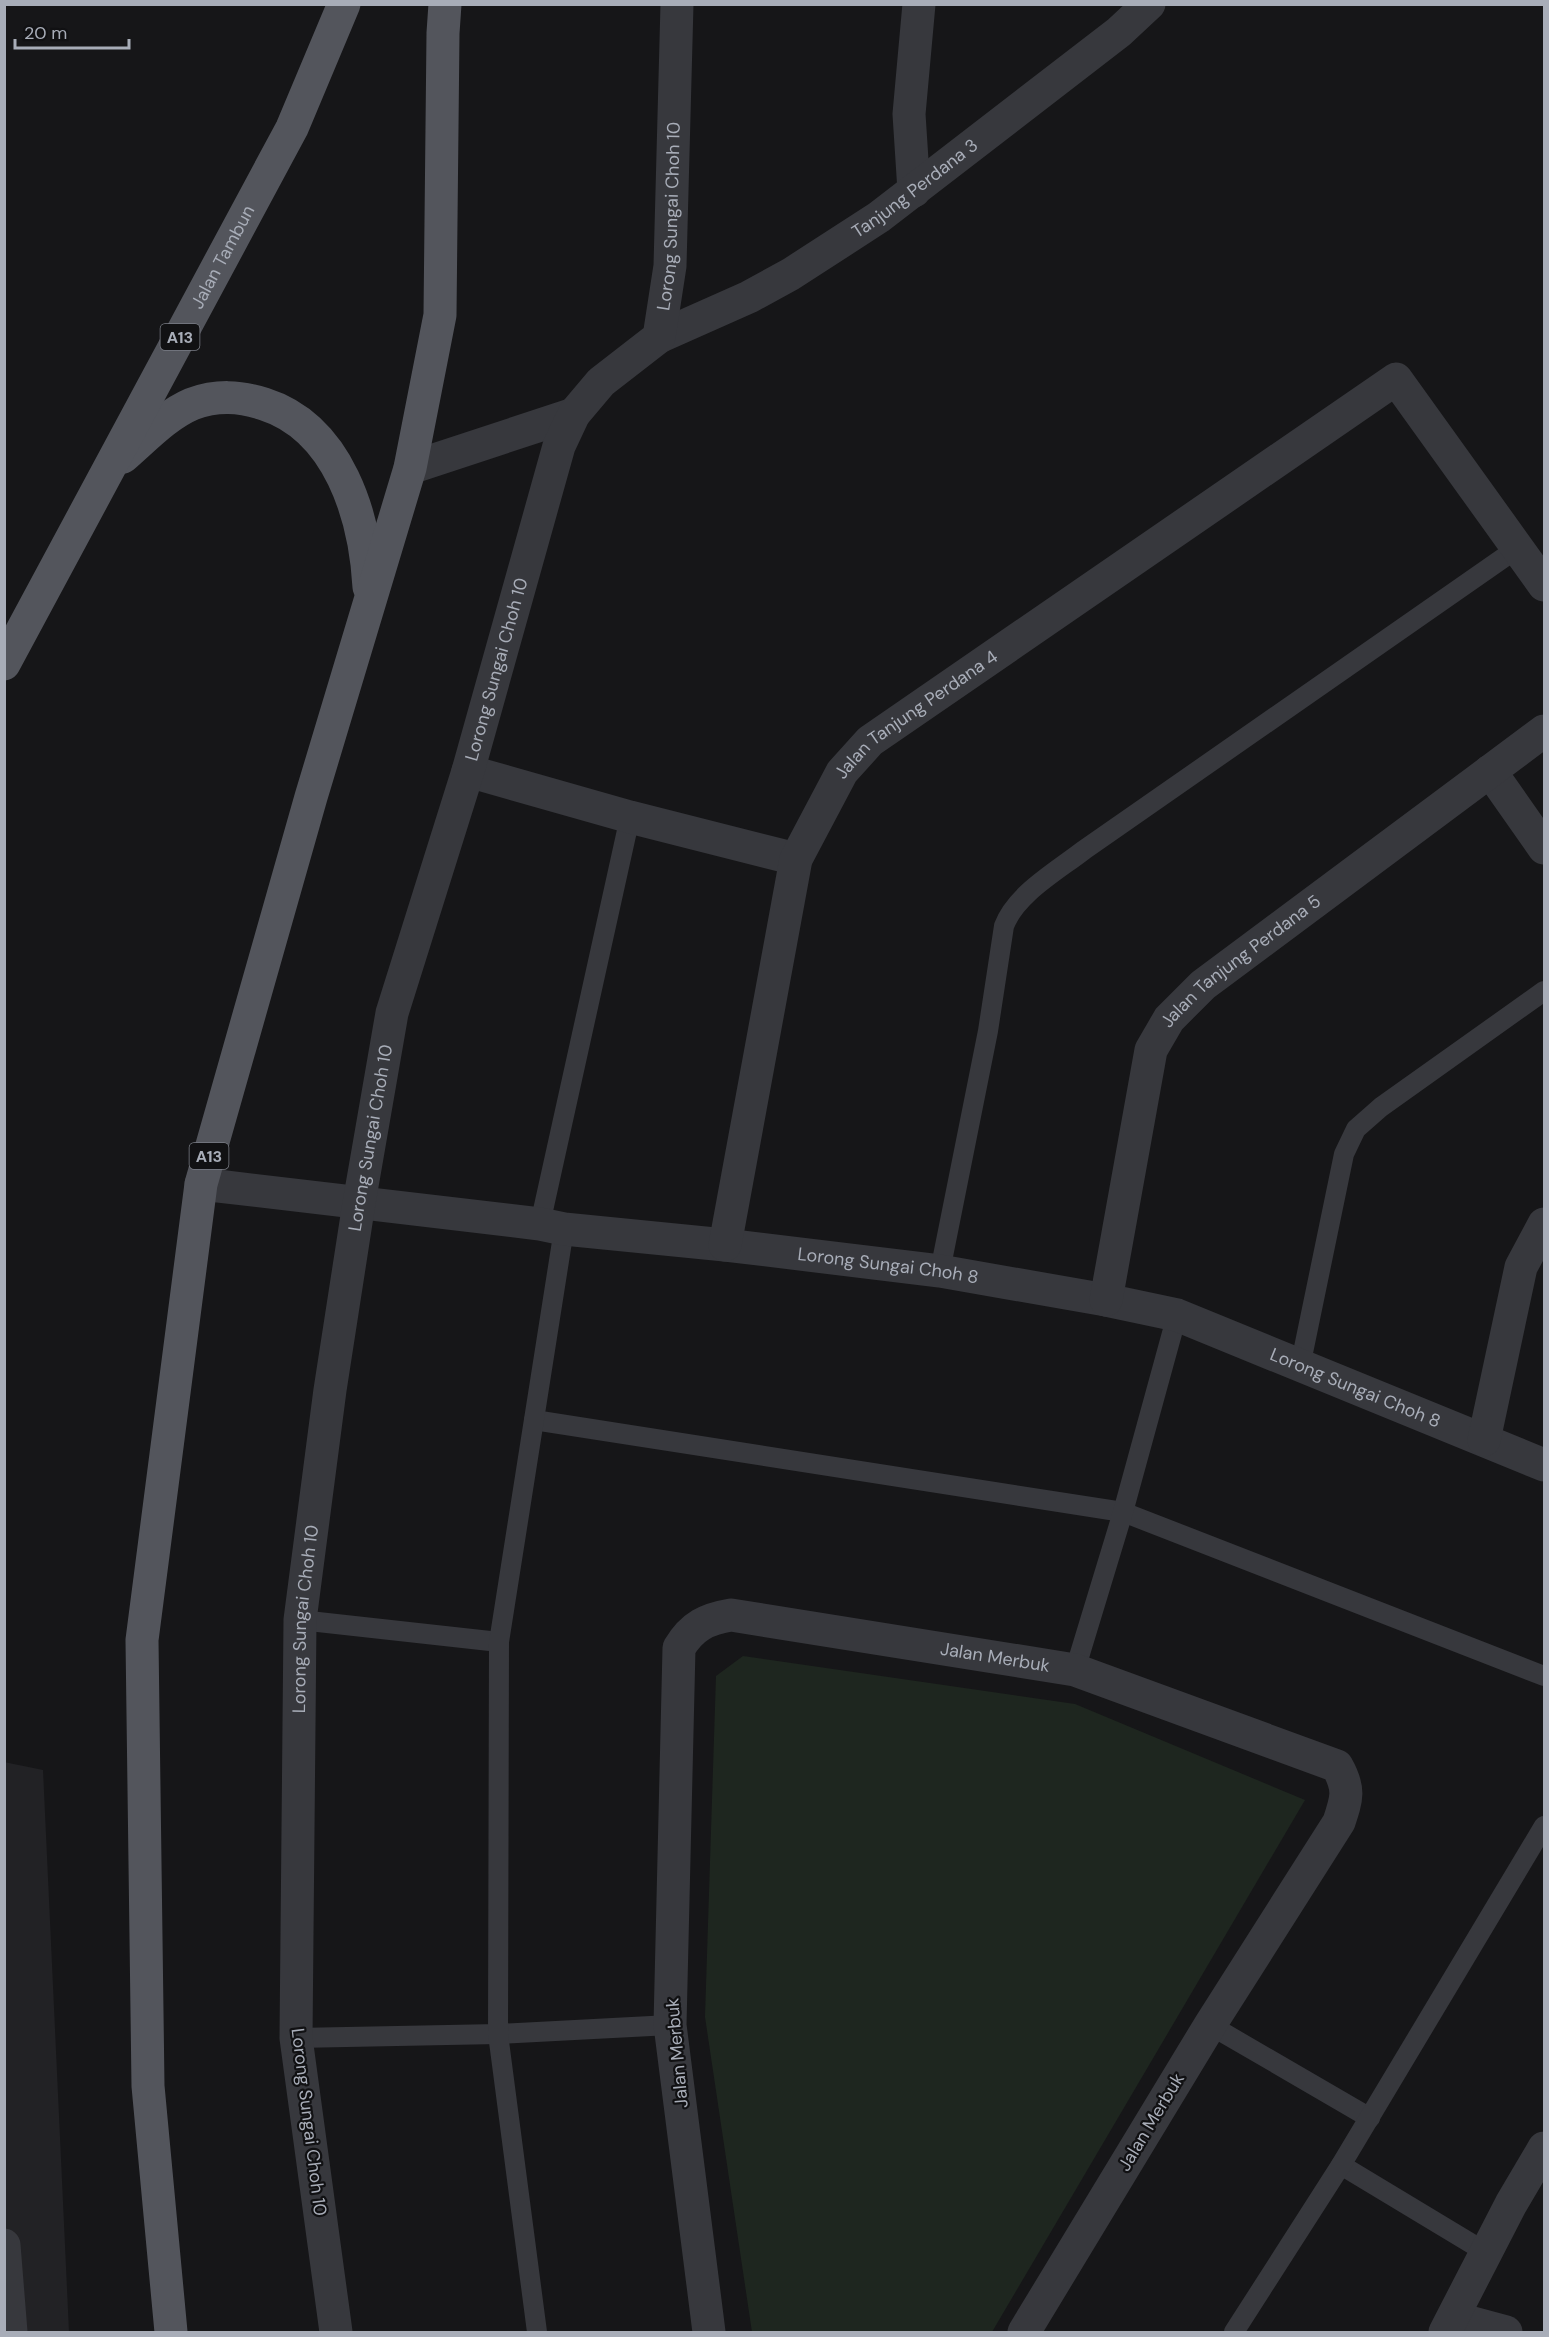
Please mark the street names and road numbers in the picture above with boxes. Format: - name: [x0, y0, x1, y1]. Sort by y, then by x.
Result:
- street label: Lorong Sungai Choh 10: [651, 122, 686, 312]
- street label: Tanjung Perdana 3: [847, 133, 983, 243]
- street label: Jalan Tambun: [185, 201, 260, 313]
- road number: A13: [160, 324, 200, 350]
- street label: Lorong Sungai Choh 10: [459, 575, 534, 764]
- street label: Jalan Tanjung Perdana 4: [829, 645, 1002, 783]
- street label: Jalan Tanjung Perdana 5: [1155, 889, 1326, 1032]
- street label: Lorong Sungai Choh 10: [343, 1043, 398, 1233]
- road number: A13: [190, 1143, 228, 1169]
- street label: Lorong Sungai Choh 8: [796, 1242, 980, 1290]
- street label: Lorong Sungai Choh 8: [1267, 1342, 1444, 1433]
- street label: Lorong Sungai Choh 10: [287, 1523, 324, 1713]
- street label: Jalan Merbuk: [939, 1637, 1051, 1678]
- street label: Jalan Merbuk: [660, 1997, 694, 2109]
- street label: Lorong Sungai Choh 10: [286, 2027, 332, 2217]
- street label: Jalan Merbuk: [1112, 2068, 1190, 2176]

